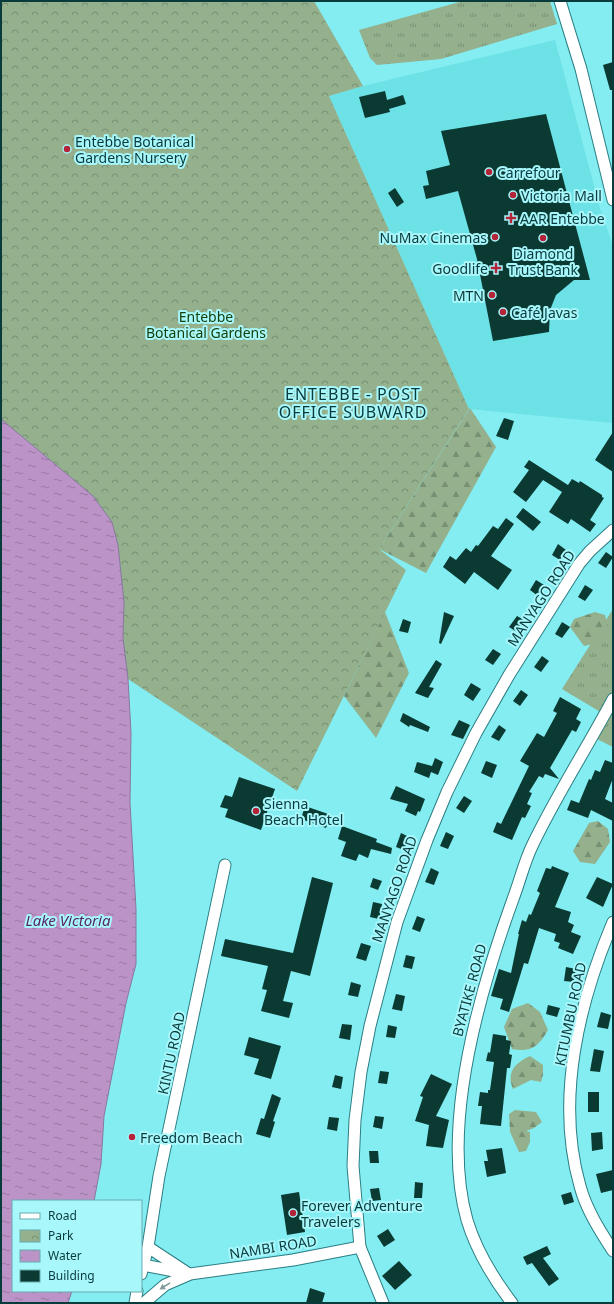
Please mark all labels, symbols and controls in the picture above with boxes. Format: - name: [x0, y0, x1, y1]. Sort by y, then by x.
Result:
- place label: Entebbe Botanical Gardens Nursery: [75, 132, 194, 167]
- marker: Entebbe Botanical Gardens Nursery: [62, 144, 72, 154]
- place label: Carrefour: [497, 163, 561, 182]
- marker: Carrefour: [484, 167, 494, 177]
- place label: Victoria Mall: [521, 186, 602, 205]
- marker: Victoria Mall: [508, 190, 518, 200]
- place label: AAR Entebbe: [520, 209, 605, 228]
- marker: AAR Entebbe: [505, 212, 517, 224]
- place label: NuMax Cinemas: [379, 228, 487, 247]
- marker: NuMax Cinemas: [490, 232, 500, 242]
- marker: Diamond Trust Bank: [538, 233, 548, 243]
- place label: Diamond Trust Bank: [508, 244, 579, 279]
- place label: Goodlife: [432, 259, 488, 278]
- marker: Goodlife: [491, 263, 501, 273]
- place label: MTN: [453, 286, 484, 305]
- marker: MTN: [487, 290, 497, 300]
- place label: Café Javas: [511, 303, 578, 322]
- park label: Entebbe Botanical Gardens: [146, 307, 266, 342]
- marker: Café Javas: [498, 307, 508, 317]
- district label: ENTEBBE - POST OFFICE SUBWARD: [279, 383, 427, 423]
- street label: MANYAGO ROAD: [503, 546, 579, 650]
- place label: Sienna Beach Hotel: [264, 794, 343, 829]
- marker: Sienna Beach Hotel: [251, 806, 261, 816]
- street label: MANYAGO ROAD: [367, 833, 421, 945]
- water label: Lake Victoria: [26, 910, 111, 930]
- street label: BYATIKE ROAD: [447, 942, 491, 1038]
- street label: KITUMBU ROAD: [550, 960, 590, 1068]
- street label: KINTU ROAD: [153, 1010, 189, 1096]
- place label: Freedom Beach: [140, 1128, 243, 1147]
- marker: Freedom Beach: [127, 1132, 137, 1142]
- place label: Forever Adventure Travelers: [301, 1196, 423, 1231]
- legend: [12, 1200, 142, 1292]
- text: Road: [48, 1207, 77, 1224]
- marker: Forever Adventure Travelers: [288, 1208, 298, 1218]
- text: Park: [48, 1227, 74, 1244]
- street label: NAMBI ROAD: [228, 1231, 318, 1263]
- text: Water: [48, 1247, 82, 1264]
- text: Building: [48, 1267, 95, 1284]
- one-way arrow: [159, 1282, 171, 1289]

